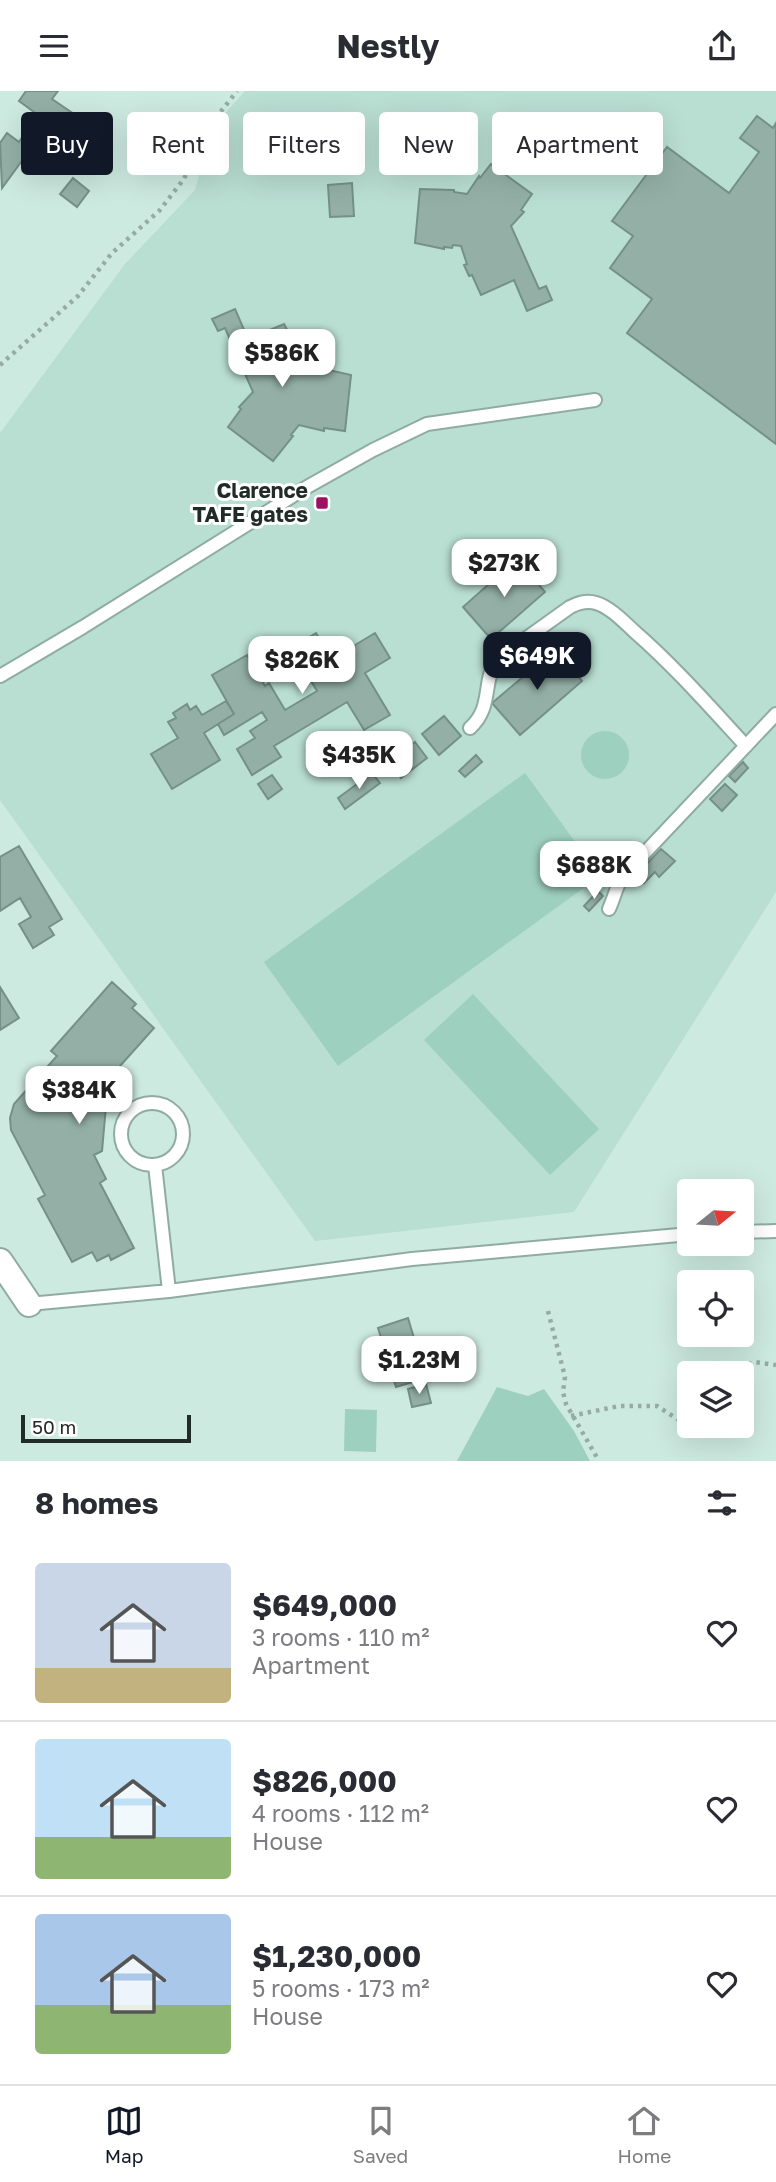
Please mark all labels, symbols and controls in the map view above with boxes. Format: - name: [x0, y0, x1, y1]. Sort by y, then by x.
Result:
- icon: menu: [35, 27, 73, 65]
- text: Nestly: [336, 27, 440, 65]
- icon: share: [703, 27, 741, 65]
- chip: Buy: [21, 112, 113, 175]
- chip: Rent: [127, 112, 229, 175]
- chip: Filters: [243, 112, 365, 175]
- chip: New: [379, 112, 478, 175]
- chip: Apartment: [492, 112, 663, 175]
- pin: $586K: [233, 329, 331, 389]
- text: $586K: [244, 338, 320, 366]
- place label: Clarence TAFE gates: [192, 477, 308, 527]
- marker: Clarence TAFE gates: [314, 495, 330, 511]
- pin: $273K: [455, 539, 553, 599]
- text: $273K: [468, 548, 540, 576]
- pin: $649K: [488, 633, 586, 692]
- pin: $826K: [253, 637, 351, 696]
- text: $649K: [499, 641, 575, 669]
- text: $826K: [264, 645, 340, 673]
- pin: $435K: [310, 731, 408, 791]
- text: $435K: [322, 740, 396, 768]
- pin: $688K: [545, 841, 643, 901]
- text: $688K: [556, 850, 632, 878]
- pin: $384K: [30, 1067, 128, 1126]
- text: $384K: [41, 1075, 117, 1103]
- north arrow: [677, 1179, 754, 1257]
- map controls: [677, 1179, 754, 1438]
- button: locate: [677, 1270, 754, 1347]
- pin: $1.23M: [362, 1337, 476, 1396]
- text: $1.23M: [377, 1345, 461, 1373]
- button: layers: [677, 1361, 754, 1438]
- scale bar: [21, 1412, 191, 1444]
- text: 50 m: [32, 1415, 76, 1438]
- icon: filters: [703, 1484, 741, 1522]
- text: 8 homes: [35, 1485, 159, 1521]
- text: $649,000: [252, 1587, 397, 1623]
- icon: home: [91, 1591, 175, 1675]
- icon: heart: [703, 1614, 741, 1652]
- text: 3 rooms · 110 m²: [252, 1623, 429, 1651]
- text: Apartment: [252, 1651, 370, 1679]
- text: $826,000: [252, 1763, 397, 1799]
- icon: home: [91, 1767, 175, 1851]
- icon: heart: [703, 1790, 741, 1828]
- text: 4 rooms · 112 m²: [252, 1799, 429, 1827]
- text: House: [252, 1827, 323, 1855]
- text: $1,230,000: [252, 1938, 421, 1974]
- icon: home: [91, 1942, 175, 2026]
- icon: heart: [703, 1965, 741, 2003]
- text: 5 rooms · 173 m²: [252, 1974, 430, 2002]
- text: House: [252, 2002, 323, 2030]
- tab: Map: [105, 2102, 143, 2167]
- tab: Saved: [353, 2102, 408, 2167]
- tab: Home: [618, 2102, 671, 2167]

